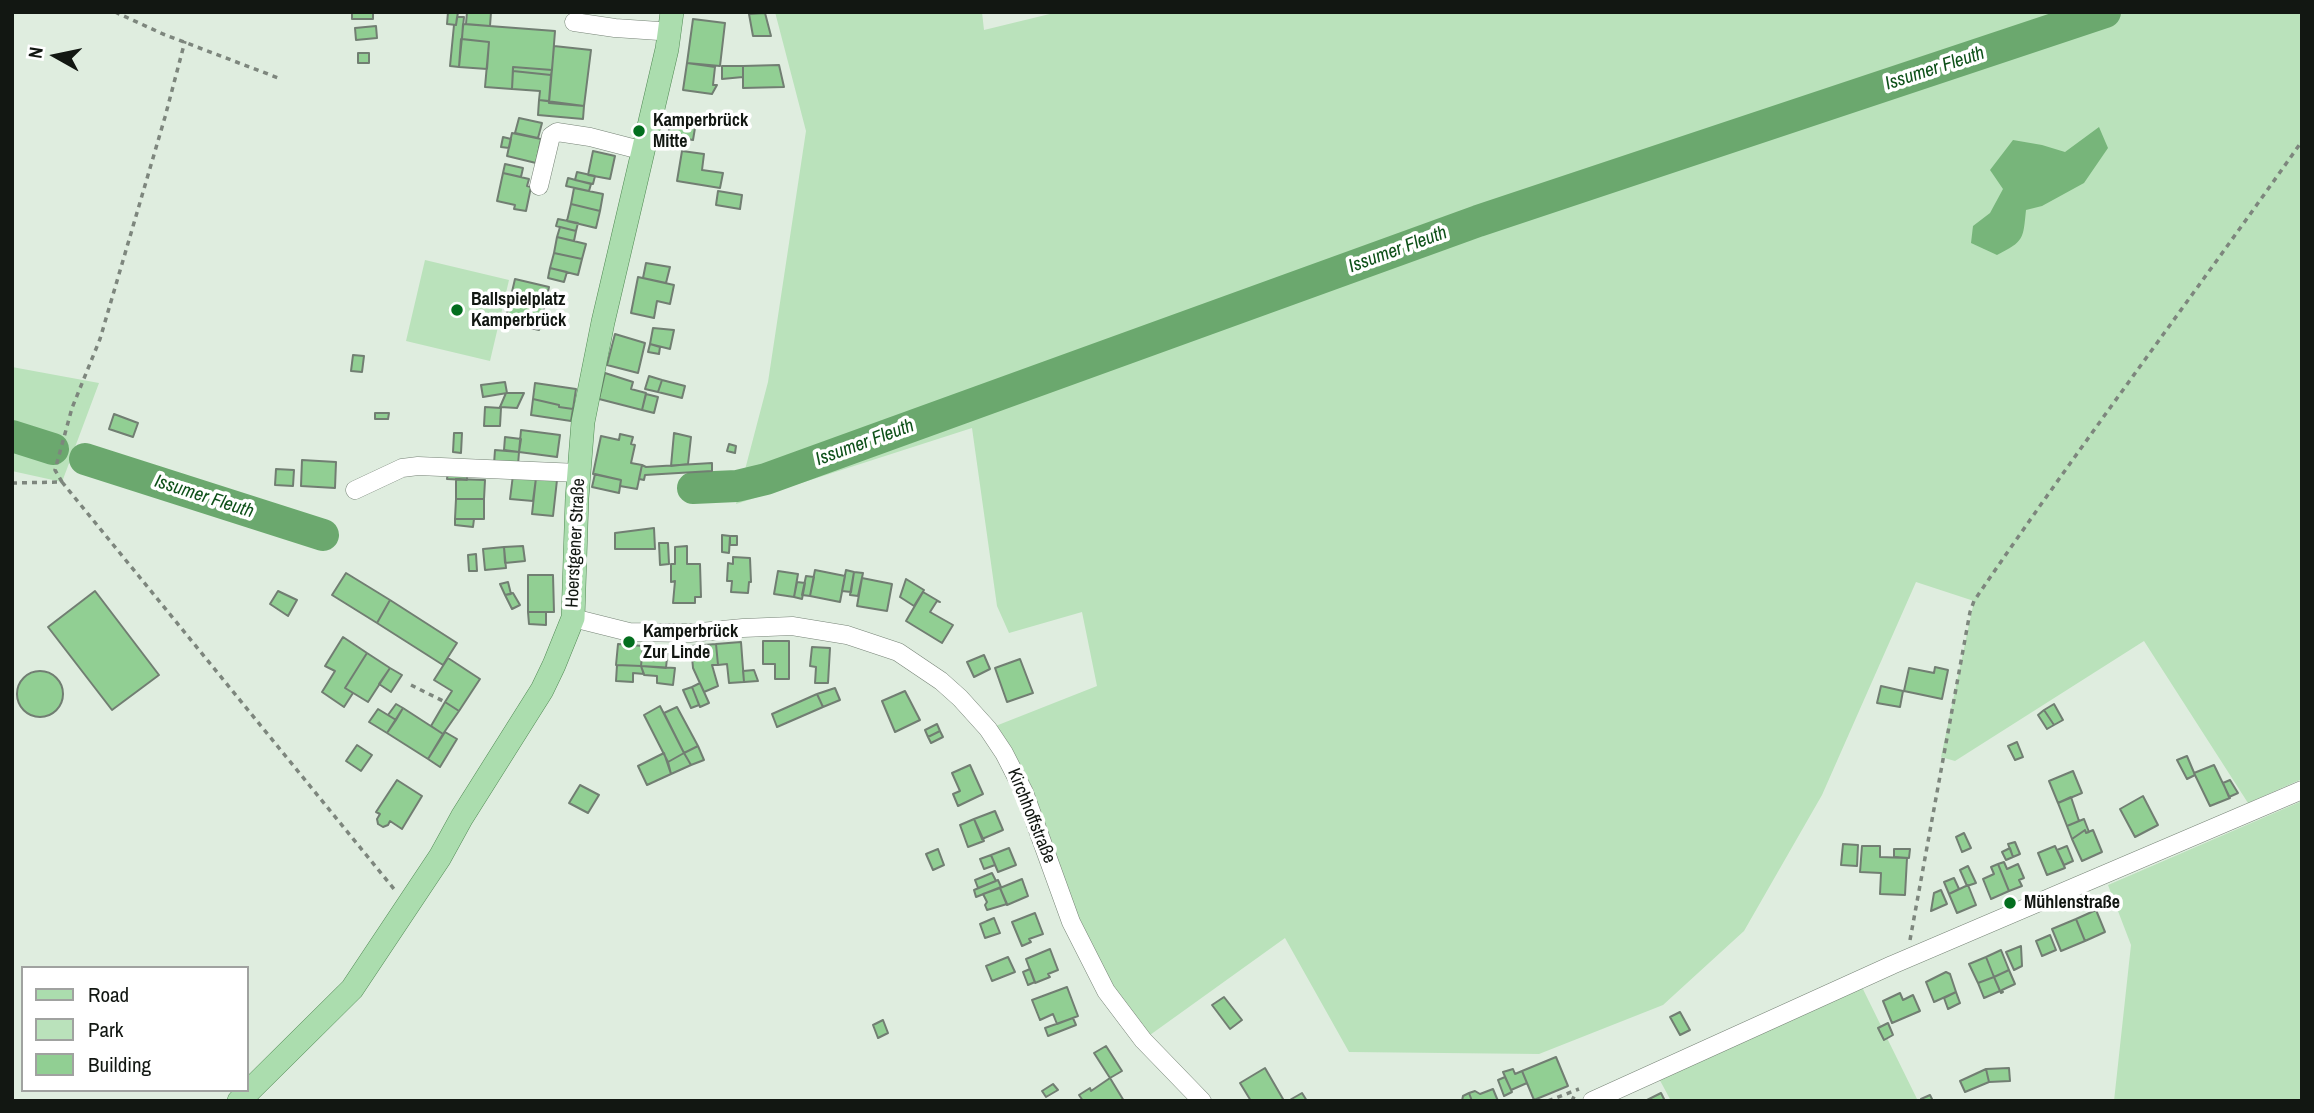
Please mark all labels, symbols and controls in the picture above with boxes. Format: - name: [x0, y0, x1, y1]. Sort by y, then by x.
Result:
- north arrow: [21, 21, 91, 91]
- water label: Issumer Fleuth: [1882, 42, 1988, 96]
- text: N: [22, 45, 49, 60]
- place label: Kamperbrück Mitte: [653, 110, 748, 152]
- marker: Kamperbrück Mitte: [631, 123, 647, 139]
- water label: Issumer Fleuth: [1346, 222, 1450, 278]
- place label: Ballspielplatz Kamperbrück: [471, 289, 566, 332]
- marker: Ballspielplatz Kamperbrück: [449, 302, 465, 318]
- water label: Issumer Fleuth: [813, 415, 917, 471]
- water label: Issumer Fleuth: [151, 470, 257, 524]
- street label: Hoerstgener Straße: [562, 478, 590, 608]
- place label: Kamperbrück Zur Linde: [643, 621, 738, 664]
- marker: Kamperbrück Zur Linde: [621, 634, 637, 650]
- street label: Kirchhoffstraße: [1002, 765, 1060, 867]
- place label: Mühlenstraße: [2024, 892, 2120, 914]
- marker: Mühlenstraße: [2002, 895, 2018, 911]
- legend: [21, 966, 248, 1092]
- text: Road: [88, 980, 129, 1009]
- text: Park: [88, 1015, 123, 1044]
- text: Building: [88, 1050, 151, 1079]

